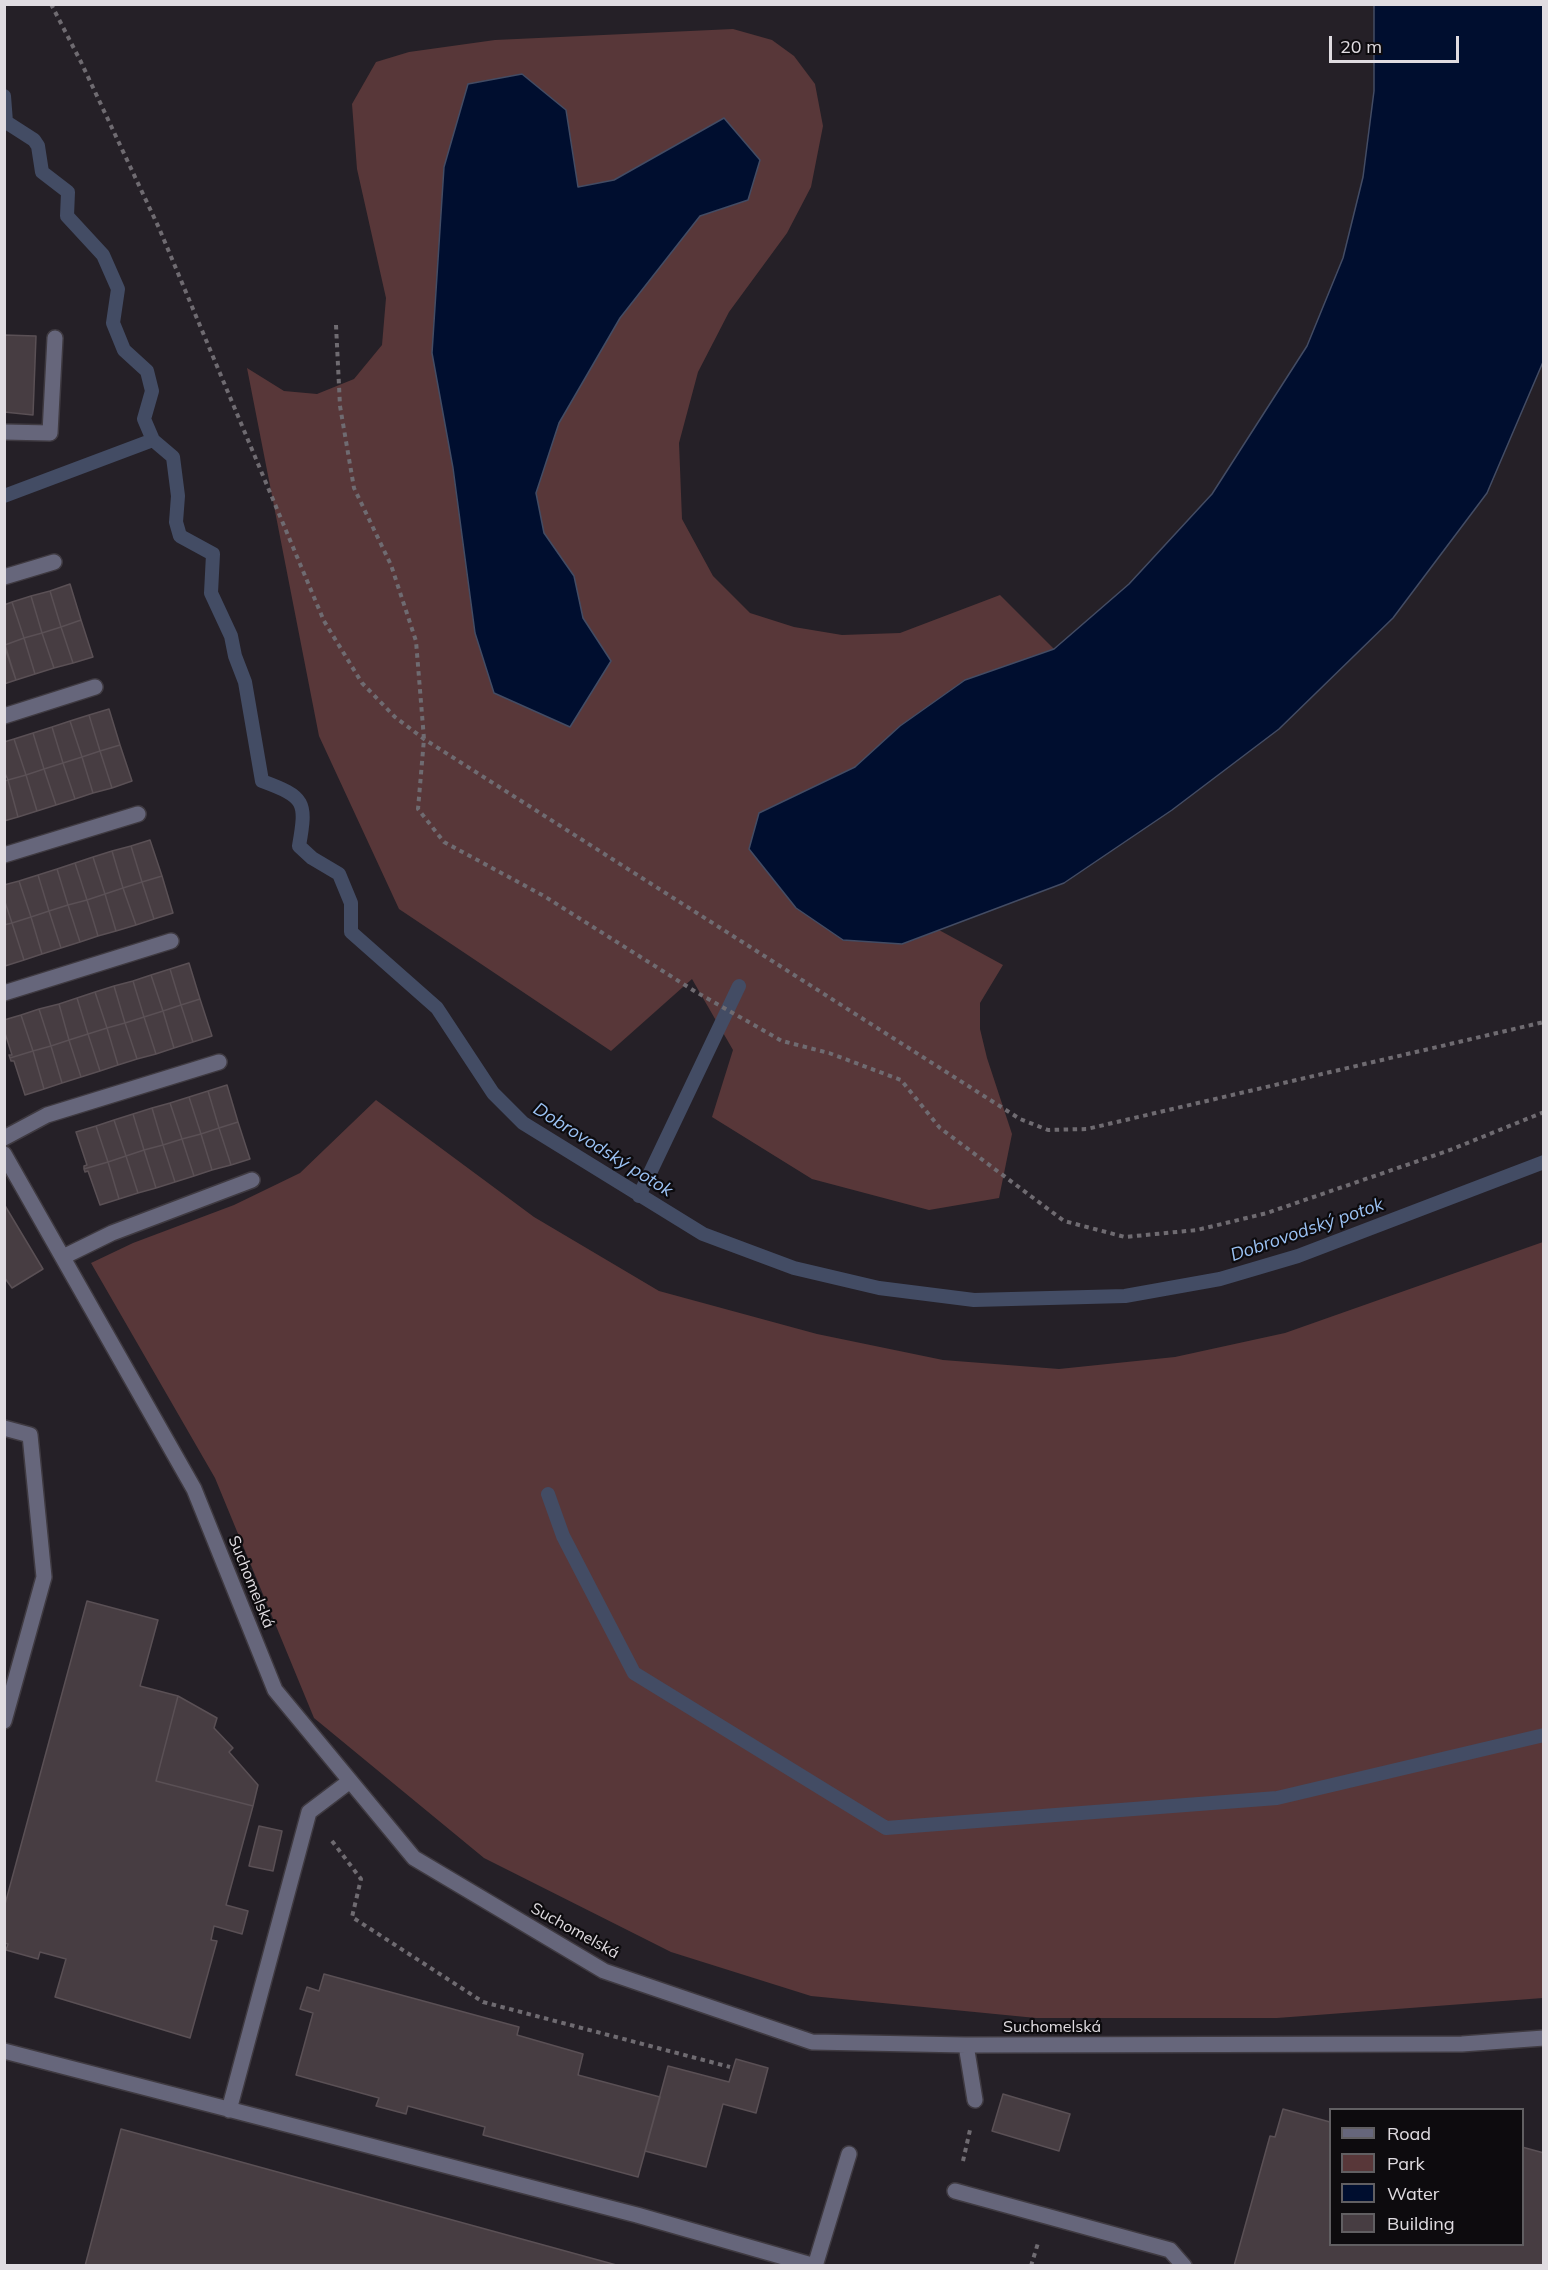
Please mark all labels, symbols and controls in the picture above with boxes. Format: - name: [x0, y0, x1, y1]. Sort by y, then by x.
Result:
- scale bar: [1332, 24, 1462, 62]
- text: 20 m: [1340, 35, 1382, 58]
- water label: Dobrovodský potok: [529, 1098, 677, 1202]
- water label: Dobrovodský potok: [1228, 1194, 1386, 1266]
- street label: Suchomelská: [224, 1533, 278, 1631]
- street label: Suchomelská: [528, 1899, 622, 1963]
- street label: Suchomelská: [1003, 2017, 1101, 2037]
- legend: [1329, 2108, 1524, 2246]
- text: Road: [1387, 2122, 1431, 2145]
- text: Park: [1387, 2152, 1425, 2175]
- text: Water: [1387, 2182, 1439, 2205]
- text: Building: [1387, 2212, 1455, 2235]

